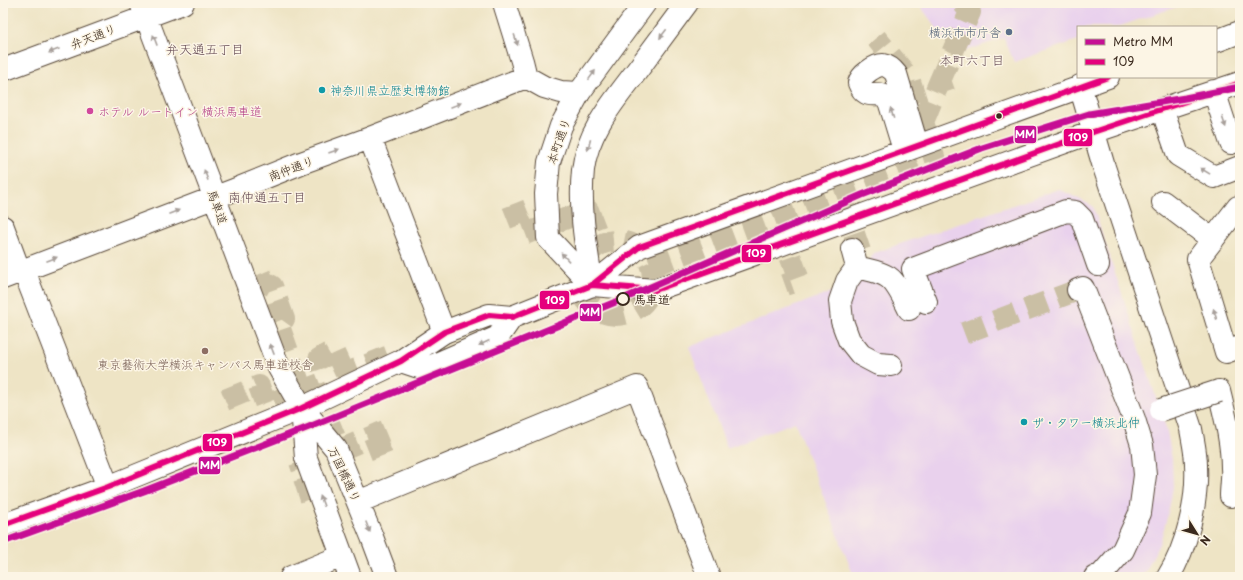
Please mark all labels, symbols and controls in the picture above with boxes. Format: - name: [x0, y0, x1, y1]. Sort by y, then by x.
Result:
- street label: 弁天通り: [67, 19, 119, 53]
- place label: 横浜市市庁舎: [929, 23, 1001, 41]
- legend: [1077, 26, 1217, 78]
- marker: 横浜市市庁舎: [1004, 27, 1014, 37]
- one-way arrow: [659, 29, 668, 40]
- text: Metro MM: [1113, 32, 1173, 50]
- one-way arrow: [152, 33, 158, 45]
- one-way arrow: [513, 34, 519, 46]
- district label: 弁天通五丁目: [166, 39, 244, 58]
- one-way arrow: [48, 48, 60, 54]
- district label: 本町六丁目: [939, 50, 1005, 69]
- text: 109: [1113, 52, 1134, 70]
- one-way arrow: [588, 69, 596, 80]
- place label: 神奈川県立歴史博物館: [330, 81, 450, 99]
- marker: 神奈川県立歴史博物館: [317, 85, 327, 95]
- one-way arrow: [450, 101, 462, 107]
- place label: ホテル ルートイン 横浜馬車道: [98, 102, 262, 120]
- marker: ホテル ルートイン 横浜馬車道: [85, 106, 95, 116]
- one-way arrow: [889, 107, 895, 119]
- unlabelled marker: [994, 111, 1004, 121]
- street label: 本町通り: [542, 115, 574, 167]
- one-way arrow: [1221, 116, 1227, 128]
- line badge: MM: [1014, 125, 1037, 144]
- text: MM: [1015, 125, 1035, 142]
- line badge: 109: [1063, 128, 1093, 147]
- text: 109: [1068, 128, 1088, 145]
- one-way arrow: [586, 139, 592, 151]
- one-way arrow: [329, 148, 341, 154]
- street label: 南仲通り: [265, 151, 317, 185]
- one-way arrow: [203, 168, 209, 180]
- one-way arrow: [1199, 168, 1211, 175]
- street label: 馬車道: [203, 187, 233, 227]
- district label: 南仲通五丁目: [228, 187, 306, 206]
- one-way arrow: [168, 209, 180, 215]
- line badge: 109: [741, 244, 772, 263]
- text: 109: [746, 244, 766, 261]
- one-way arrow: [560, 252, 570, 262]
- one-way arrow: [47, 256, 59, 262]
- line badge: 109: [539, 290, 570, 310]
- place label: 馬車道: [634, 290, 670, 308]
- text: 109: [545, 291, 565, 308]
- marker: 馬車道: [616, 292, 630, 306]
- line badge: MM: [579, 303, 602, 322]
- text: MM: [580, 303, 600, 320]
- one-way arrow: [1212, 308, 1218, 320]
- one-way arrow: [479, 340, 490, 346]
- one-way arrow: [268, 342, 274, 354]
- marker: 東京藝術大学横浜キャンパス馬車道校舎: [200, 346, 210, 356]
- place label: 東京藝術大学横浜キャンパス馬車道校舎: [97, 355, 313, 373]
- place label: ザ・タワー横浜北仲: [1032, 413, 1140, 431]
- marker: ザ・タワー横浜北仲: [1019, 417, 1029, 427]
- line badge: 109: [202, 433, 233, 452]
- text: 109: [207, 433, 227, 450]
- street label: 万国橋通り: [324, 443, 366, 505]
- line badge: MM: [198, 456, 221, 475]
- text: MM: [200, 456, 220, 473]
- one-way arrow: [318, 495, 324, 507]
- north arrow: [1177, 514, 1217, 554]
- one-way arrow: [365, 521, 371, 532]
- text: N: [1196, 532, 1215, 549]

